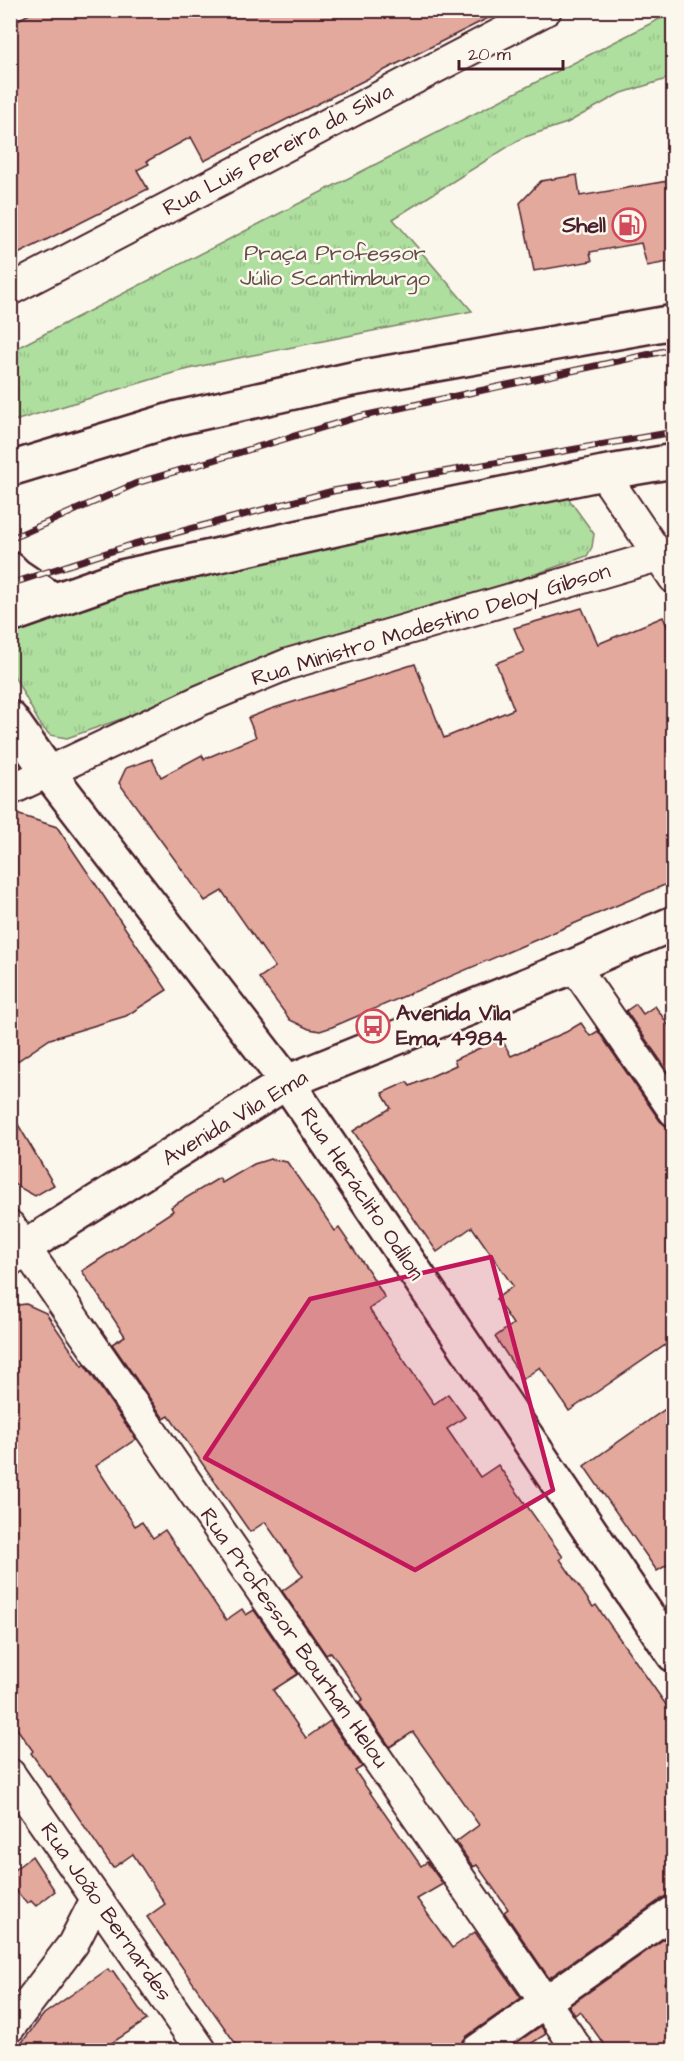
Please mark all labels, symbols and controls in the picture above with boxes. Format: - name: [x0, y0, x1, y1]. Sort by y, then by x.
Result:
- scale bar: [459, 33, 562, 71]
- text: 20 m: [468, 42, 511, 67]
- street label: Rua Luis Pereira da Silva: [157, 76, 399, 224]
- fuel station icon: Shell: [611, 207, 647, 243]
- place label: Shell: [561, 210, 607, 241]
- park label: Praça Professor Júlio Scantimburgo: [240, 238, 431, 295]
- street label: Rua Ministro Modestino Deloy Gibson: [248, 556, 614, 695]
- place label: Avenida Vila Ema, 4984: [396, 998, 512, 1054]
- bus stop icon: Avenida Vila Ema, 4984: [355, 1008, 391, 1044]
- street label: Avenida Vila Ema: [156, 1062, 314, 1174]
- street label: Rua Heráclito Odilon: [293, 1101, 431, 1287]
- street label: Rua Professor Bourhan Helou: [192, 1502, 396, 1774]
- street label: Rua João Bernardes: [33, 1816, 179, 2008]

